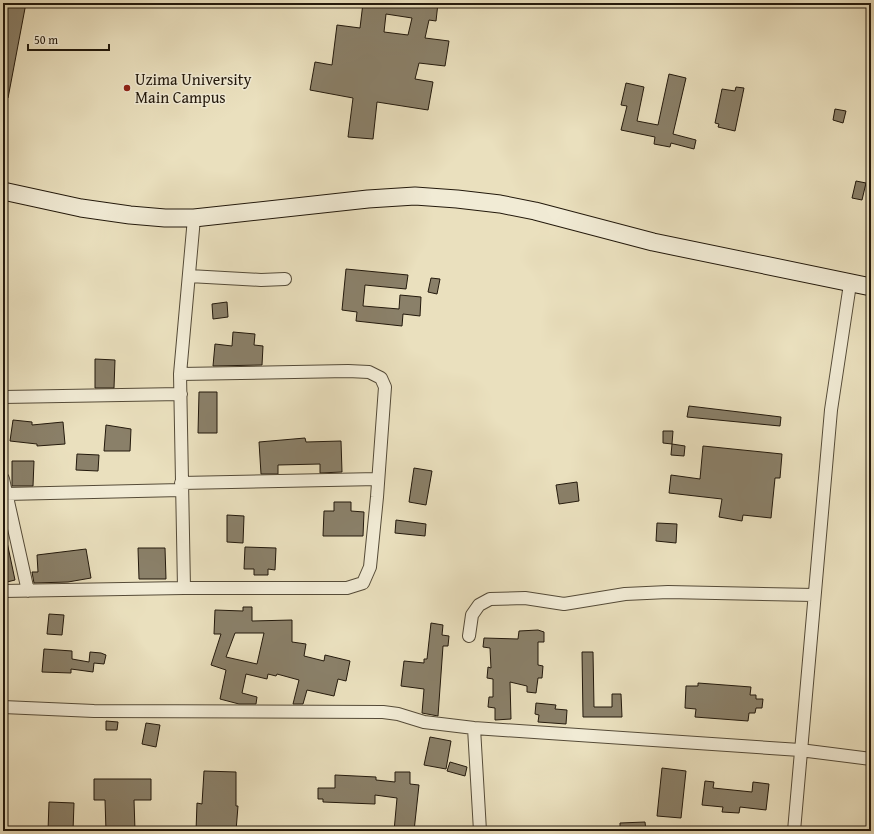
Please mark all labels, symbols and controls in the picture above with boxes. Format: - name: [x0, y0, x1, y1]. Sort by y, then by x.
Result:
- scale bar: [28, 26, 109, 52]
- text: 50 m: [34, 31, 58, 48]
- place label: Uzima University Main Campus: [135, 67, 251, 109]
- marker: Uzima University Main Campus: [122, 83, 132, 93]

